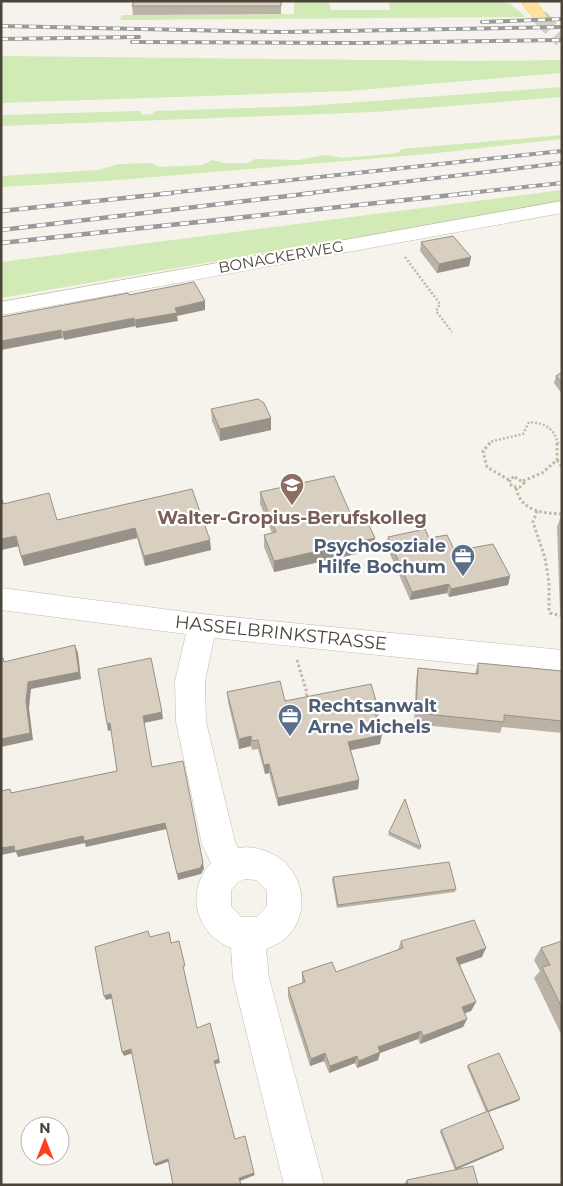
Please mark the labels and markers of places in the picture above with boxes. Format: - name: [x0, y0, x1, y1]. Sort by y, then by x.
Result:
- school or university icon: Walter-Gropius-Berufskolleg: [279, 472, 305, 506]
- place label: Walter-Gropius-Berufskolleg: [157, 507, 427, 529]
- place label: Psychosoziale Hilfe Bochum: [314, 535, 446, 578]
- office icon: Psychosoziale Hilfe Bochum: [450, 543, 476, 577]
- place label: Rechtsanwalt Arne Michels: [307, 695, 437, 738]
- office icon: Rechtsanwalt Arne Michels: [277, 703, 303, 737]

